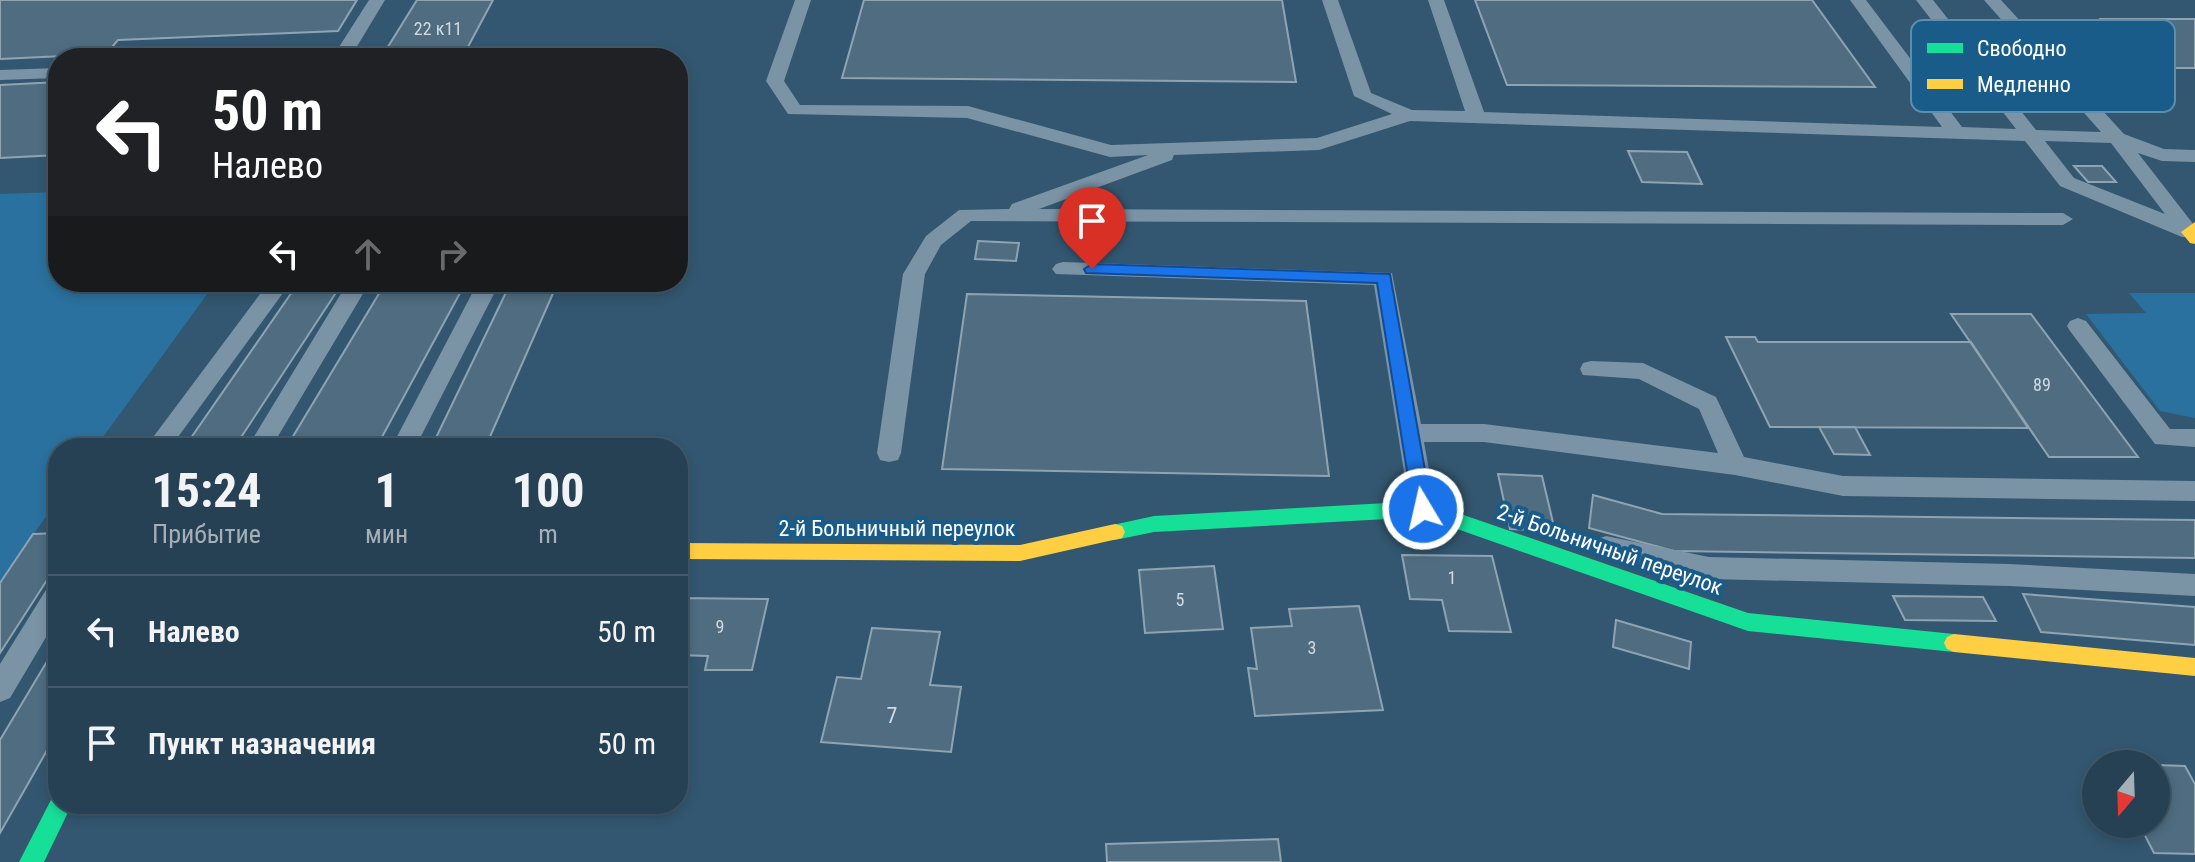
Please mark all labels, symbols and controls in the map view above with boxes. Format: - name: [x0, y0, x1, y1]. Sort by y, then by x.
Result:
- house number: 22 к11: [414, 18, 462, 39]
- legend: [1911, 20, 2175, 112]
- text: Свободно: [1977, 36, 2067, 61]
- text: Медленно: [1977, 72, 2071, 97]
- text: 50 m: [212, 78, 323, 144]
- icon: left: [80, 80, 184, 184]
- text: Налево: [212, 145, 323, 187]
- pin: [1058, 187, 1126, 269]
- icon: arrive: [1070, 199, 1114, 243]
- icon: left: [262, 232, 306, 276]
- icon: ahead: [346, 232, 390, 276]
- icon: right: [430, 232, 474, 276]
- house number: 89: [2033, 374, 2051, 395]
- text: 15:24: [151, 462, 262, 519]
- text: 1: [375, 462, 399, 519]
- text: 100: [512, 462, 585, 519]
- position arrow: [1381, 467, 1465, 551]
- street label: 2-й Больничный переулок: [1494, 499, 1726, 600]
- street label: 2-й Больничный переулок: [779, 516, 1016, 541]
- text: Прибытие: [152, 519, 261, 549]
- text: мин: [365, 519, 408, 549]
- text: m: [538, 519, 558, 549]
- house number: 1: [1448, 567, 1456, 588]
- house number: 5: [1176, 589, 1185, 610]
- icon: left: [80, 609, 124, 653]
- text: Налево: [148, 614, 240, 649]
- text: 50 m: [597, 614, 656, 649]
- house number: 9: [716, 616, 724, 637]
- house number: 3: [1308, 637, 1316, 658]
- house number: 7: [887, 703, 897, 728]
- icon: arrive: [80, 721, 124, 765]
- text: Пункт назначения: [148, 726, 376, 761]
- text: 50 m: [597, 726, 656, 761]
- north arrow: [2082, 750, 2170, 838]
- map controls: [2082, 750, 2170, 838]

